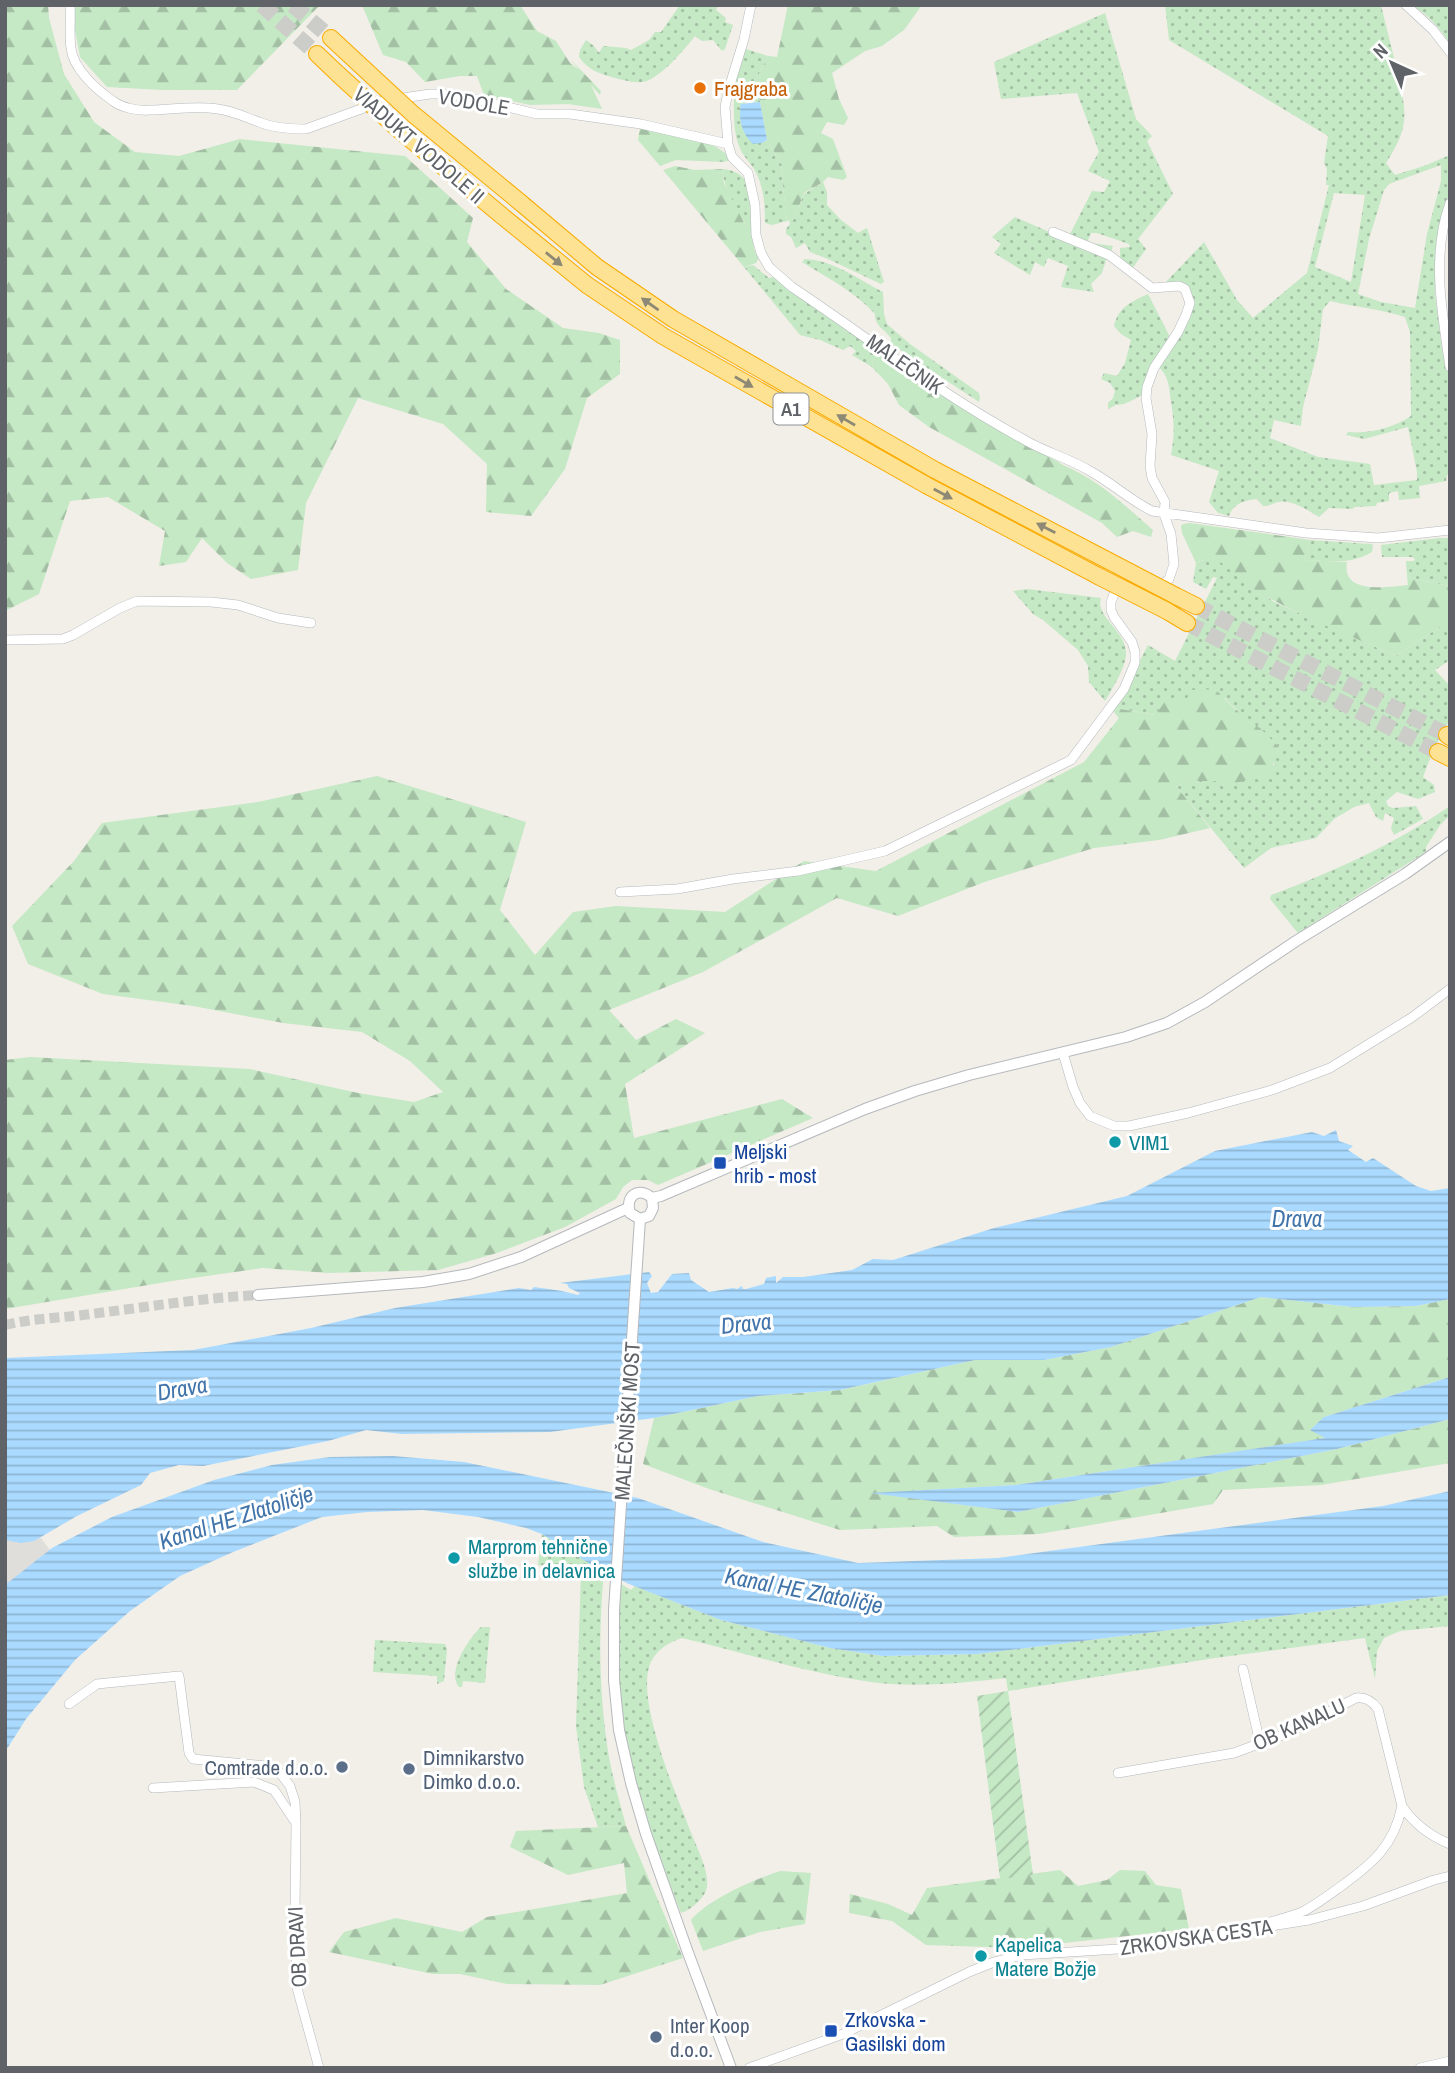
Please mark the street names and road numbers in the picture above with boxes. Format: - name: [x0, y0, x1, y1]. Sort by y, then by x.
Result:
- street label: VIADUKT VODOLE II: [347, 80, 491, 210]
- street label: VODOLE: [436, 81, 512, 123]
- street label: MALEČNIK: [861, 327, 950, 401]
- road number: A1: [774, 394, 808, 424]
- street label: MALEČNIŠKI MOST: [607, 1340, 647, 1501]
- street label: OB KANALU: [1248, 1691, 1350, 1757]
- street label: OB DRAVI: [280, 1906, 314, 1988]
- street label: ZRKOVSKA CESTA: [1118, 1912, 1275, 1962]

